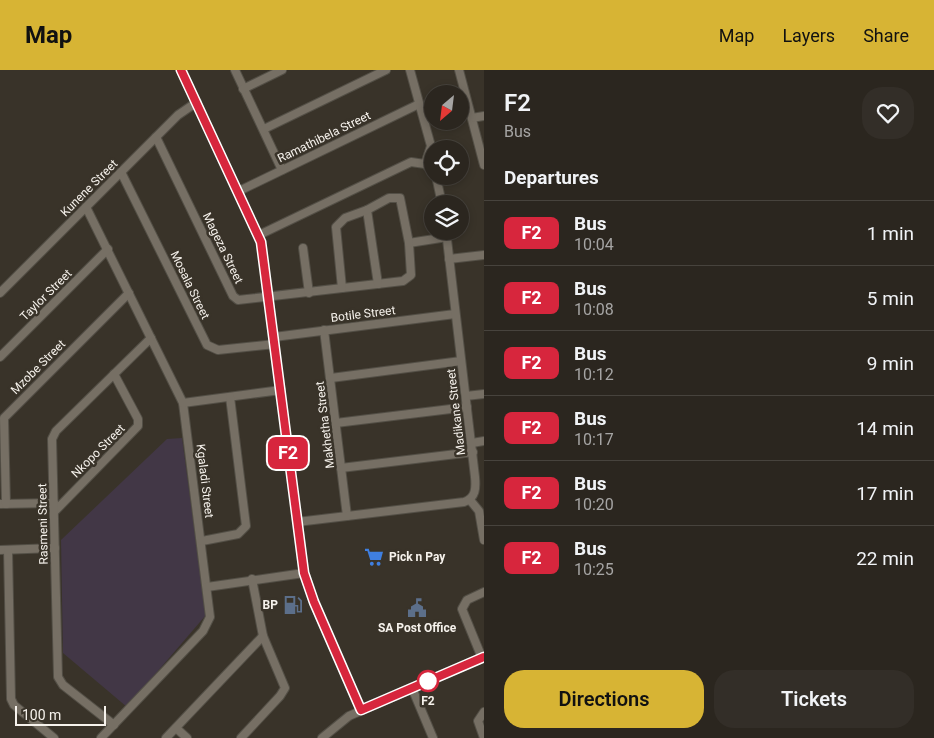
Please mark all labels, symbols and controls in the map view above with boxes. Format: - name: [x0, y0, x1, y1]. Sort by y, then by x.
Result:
- text: Map: [25, 21, 72, 49]
- text: Map: [719, 25, 754, 46]
- text: Layers: [782, 25, 835, 46]
- text: Share: [863, 25, 909, 46]
- north arrow: [424, 85, 469, 130]
- map controls: [424, 85, 469, 240]
- button: heart: [862, 87, 914, 139]
- text: F2: [504, 89, 531, 117]
- street label: Ramathibela Street: [275, 108, 373, 166]
- text: Bus: [504, 122, 531, 141]
- button: locate: [424, 140, 469, 185]
- street label: Kunene Street: [58, 157, 120, 219]
- text: Departures: [504, 166, 599, 189]
- button: layers: [424, 195, 469, 240]
- street label: Mageza Street: [200, 210, 246, 286]
- text: Bus: [574, 212, 607, 235]
- text: F2: [521, 222, 542, 243]
- text: 1 min: [867, 222, 914, 245]
- text: 10:04: [574, 235, 614, 254]
- street label: Mosala Street: [167, 249, 213, 321]
- street label: Taylor Street: [17, 266, 75, 324]
- text: Bus: [574, 277, 607, 300]
- text: F2: [521, 287, 542, 308]
- text: 5 min: [867, 287, 914, 310]
- text: 10:08: [574, 300, 614, 319]
- street label: Botile Street: [330, 303, 396, 325]
- street label: Mzobe Street: [8, 337, 68, 397]
- text: Bus: [574, 342, 607, 365]
- text: F2: [521, 352, 542, 373]
- text: 9 min: [867, 352, 914, 375]
- text: 10:12: [574, 365, 614, 384]
- street label: Madikane Street: [444, 368, 468, 456]
- street label: Makhetha Street: [313, 381, 337, 469]
- text: Bus: [574, 407, 607, 430]
- text: F2: [521, 417, 542, 438]
- text: 14 min: [856, 417, 914, 440]
- street label: Nkopo Street: [68, 421, 128, 481]
- text: 10:17: [574, 430, 614, 449]
- line badge: F2: [266, 437, 310, 469]
- text: F2: [278, 442, 298, 463]
- street label: Kgaladi Street: [194, 443, 216, 519]
- text: Bus: [574, 472, 607, 495]
- text: F2: [521, 482, 542, 503]
- text: 17 min: [856, 482, 914, 505]
- street label: Rasmeni Street: [35, 483, 51, 565]
- text: 10:20: [574, 495, 614, 514]
- text: Bus: [574, 537, 607, 560]
- supermarket icon: Pick n Pay: [363, 546, 385, 568]
- text: F2: [521, 547, 542, 568]
- text: 22 min: [856, 547, 914, 570]
- place label: Pick n Pay: [389, 550, 446, 564]
- text: 10:25: [574, 560, 614, 579]
- fuel station icon: BP: [282, 594, 304, 616]
- public building icon: SA Post Office: [406, 597, 428, 619]
- place label: BP: [263, 598, 278, 612]
- place label: SA Post Office: [378, 621, 457, 635]
- marker: F2: [417, 670, 439, 692]
- button: Directions: [504, 670, 704, 728]
- button: Tickets: [714, 670, 914, 728]
- place label: F2: [421, 694, 435, 708]
- scale bar: [15, 703, 106, 726]
- text: 100 m: [22, 707, 61, 723]

